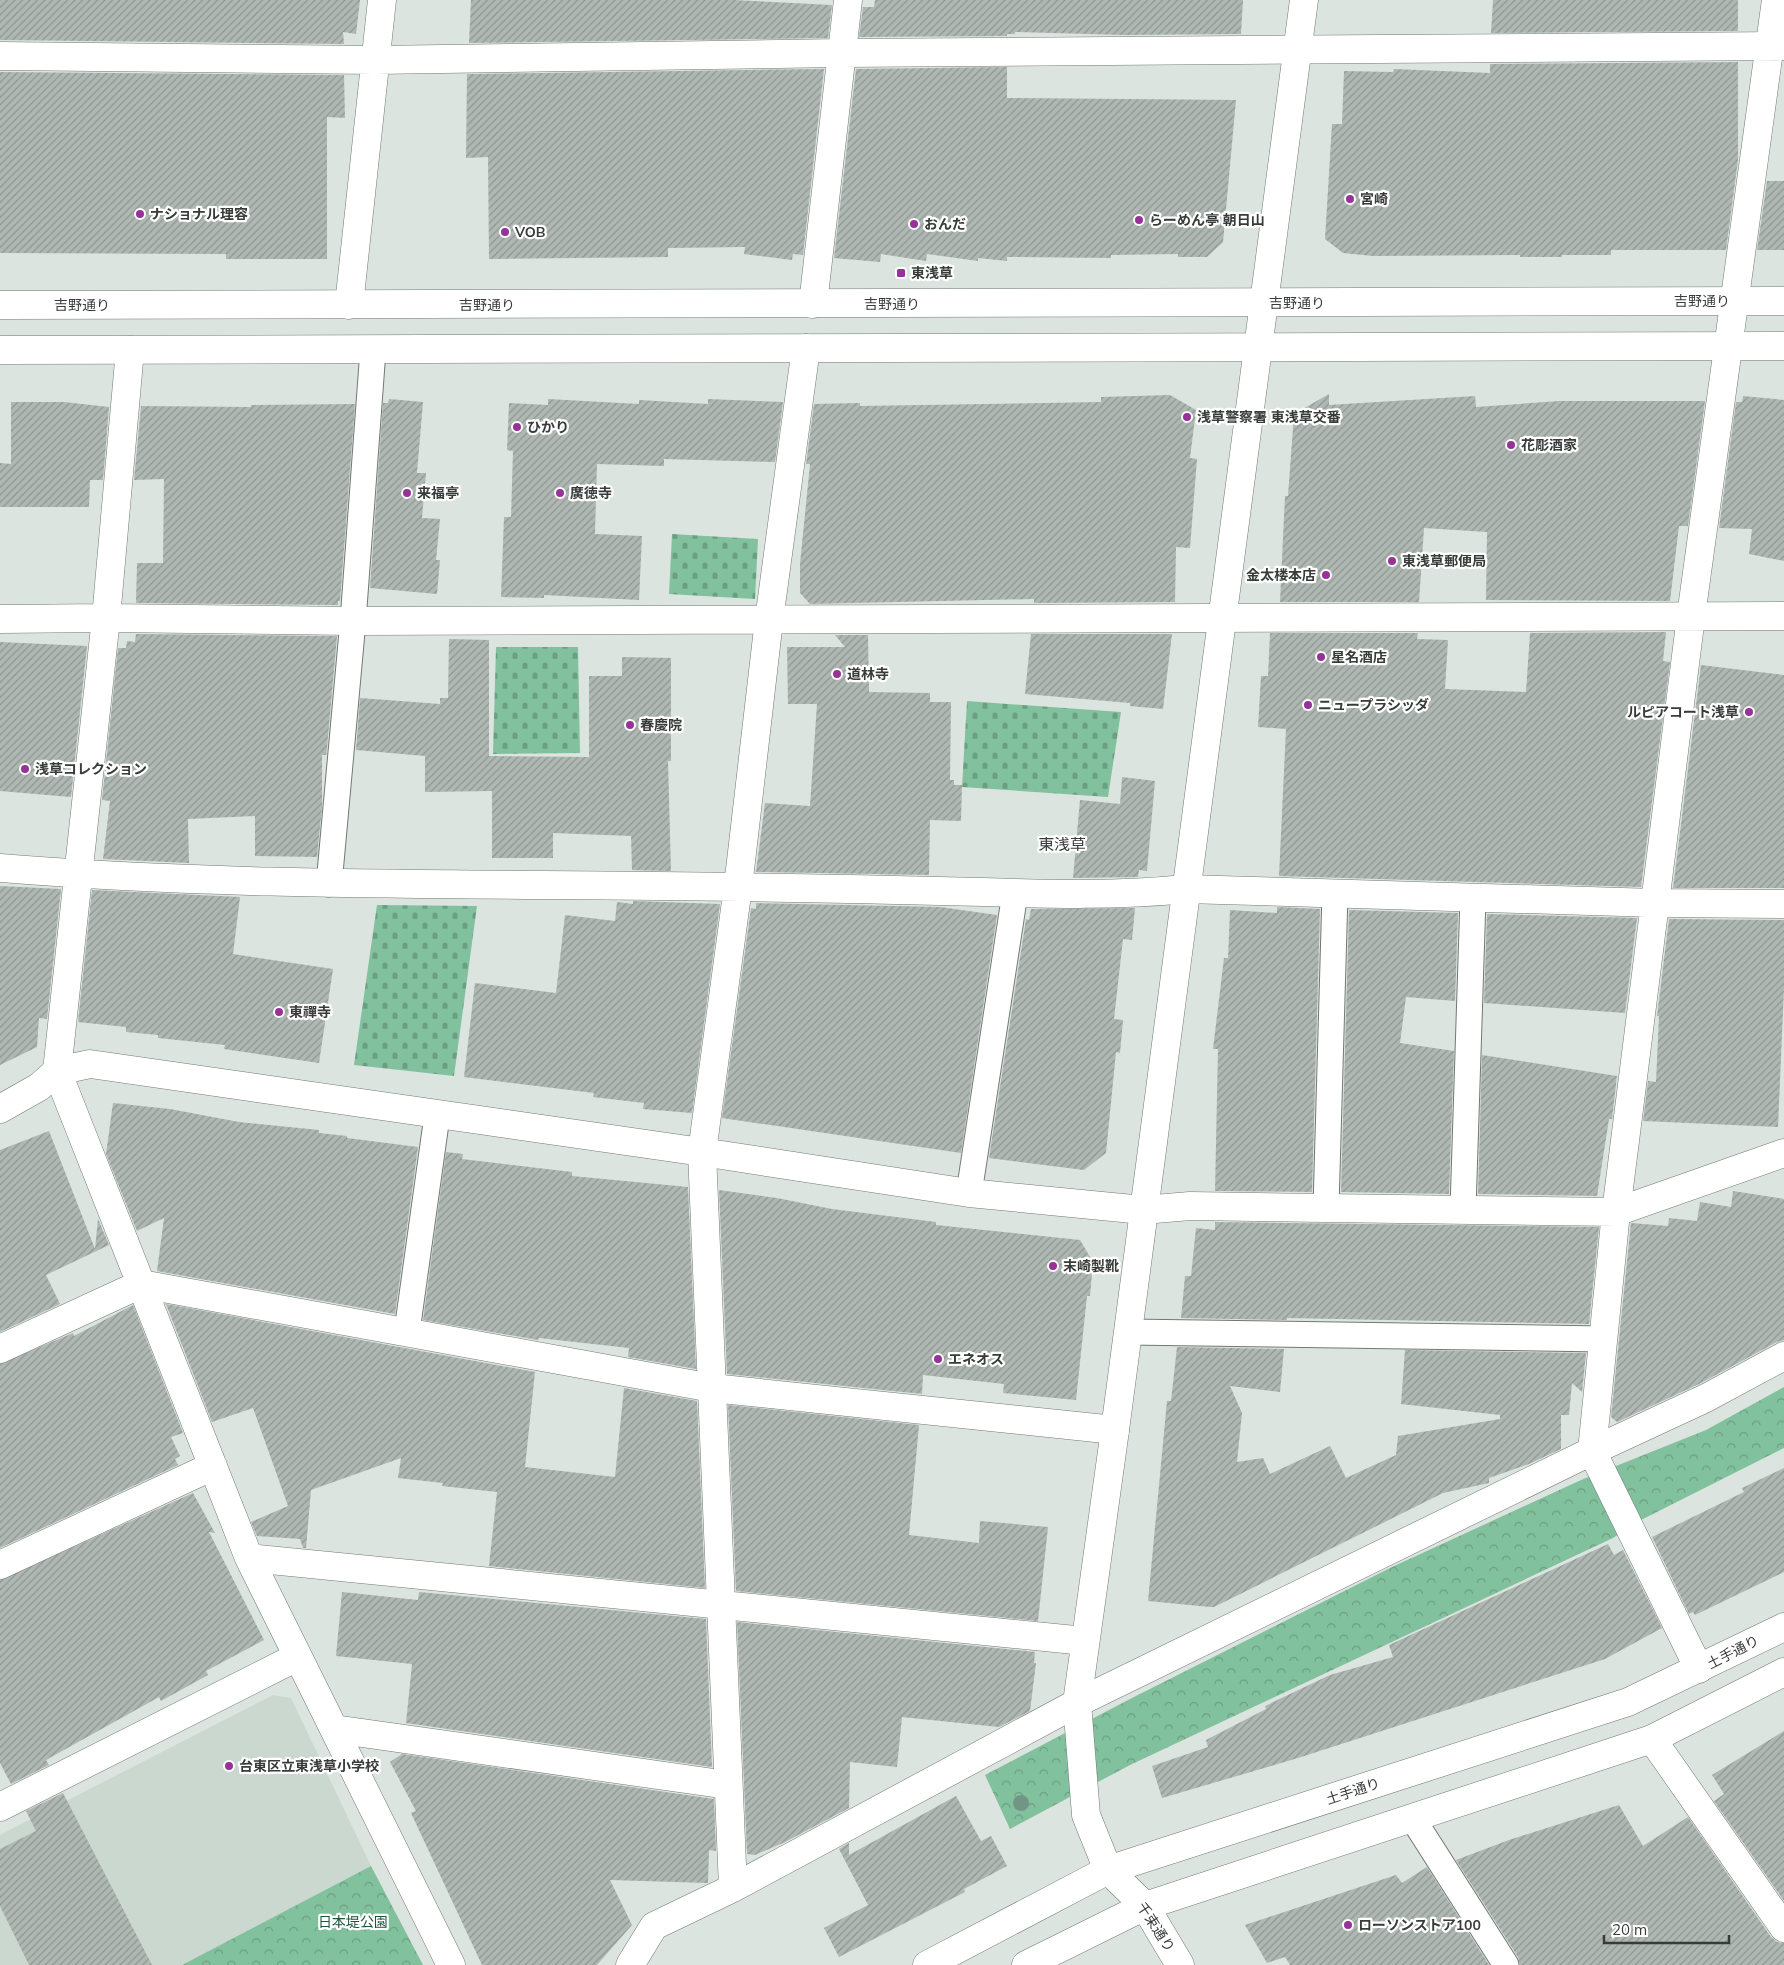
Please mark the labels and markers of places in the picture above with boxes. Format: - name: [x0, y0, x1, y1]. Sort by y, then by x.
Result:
- place label: 宮崎: [1360, 190, 1388, 208]
- marker: 宮崎: [1344, 193, 1356, 205]
- place label: ナショナル理容: [150, 205, 248, 223]
- marker: ナショナル理容: [134, 208, 146, 220]
- place label: らーめん亭 朝日山: [1149, 211, 1265, 229]
- marker: らーめん亭 朝日山: [1133, 214, 1145, 226]
- place label: おんだ: [924, 215, 966, 233]
- marker: おんだ: [908, 218, 920, 230]
- place label: VOB: [514, 223, 546, 241]
- marker: VOB: [499, 226, 511, 238]
- place label: 東浅草: [911, 264, 953, 282]
- marker: 東浅草: [895, 267, 907, 279]
- place label: 浅草警察署 東浅草交番: [1197, 408, 1341, 426]
- marker: 浅草警察署 東浅草交番: [1181, 411, 1193, 423]
- place label: ひかり: [527, 418, 569, 436]
- marker: ひかり: [511, 421, 523, 433]
- place label: 花彫酒家: [1521, 436, 1577, 454]
- marker: 花彫酒家: [1505, 439, 1517, 451]
- place label: 来福亭: [417, 484, 459, 502]
- place label: 廣徳寺: [570, 484, 612, 502]
- marker: 来福亭: [401, 487, 413, 499]
- marker: 廣徳寺: [554, 487, 566, 499]
- place label: 東浅草郵便局: [1402, 552, 1486, 570]
- marker: 東浅草郵便局: [1386, 555, 1398, 567]
- place label: 金太楼本店: [1246, 566, 1316, 584]
- marker: 金太楼本店: [1320, 569, 1332, 581]
- place label: 星名酒店: [1331, 648, 1387, 666]
- marker: 星名酒店: [1315, 651, 1327, 663]
- place label: 道林寺: [847, 665, 889, 683]
- marker: 道林寺: [831, 668, 843, 680]
- place label: ニュープラシッダ: [1318, 696, 1429, 714]
- marker: ニュープラシッダ: [1302, 699, 1314, 711]
- place label: ルピアコート浅草: [1627, 703, 1739, 721]
- marker: ルピアコート浅草: [1743, 706, 1755, 718]
- place label: 春慶院: [640, 716, 682, 734]
- marker: 春慶院: [624, 719, 636, 731]
- place label: 浅草コレクション: [35, 760, 147, 778]
- marker: 浅草コレクション: [19, 763, 31, 775]
- place label: 東禪寺: [289, 1003, 331, 1021]
- marker: 東禪寺: [273, 1006, 285, 1018]
- place label: 末崎製靴: [1063, 1257, 1119, 1275]
- marker: 末崎製靴: [1047, 1260, 1059, 1272]
- place label: エネオス: [948, 1350, 1004, 1368]
- marker: エネオス: [932, 1353, 944, 1365]
- place label: 台東区立東浅草小学校: [239, 1757, 379, 1775]
- marker: 台東区立東浅草小学校: [223, 1760, 235, 1772]
- place label: ローソンストア100: [1358, 1916, 1481, 1934]
- marker: ローソンストア100: [1342, 1919, 1354, 1931]

